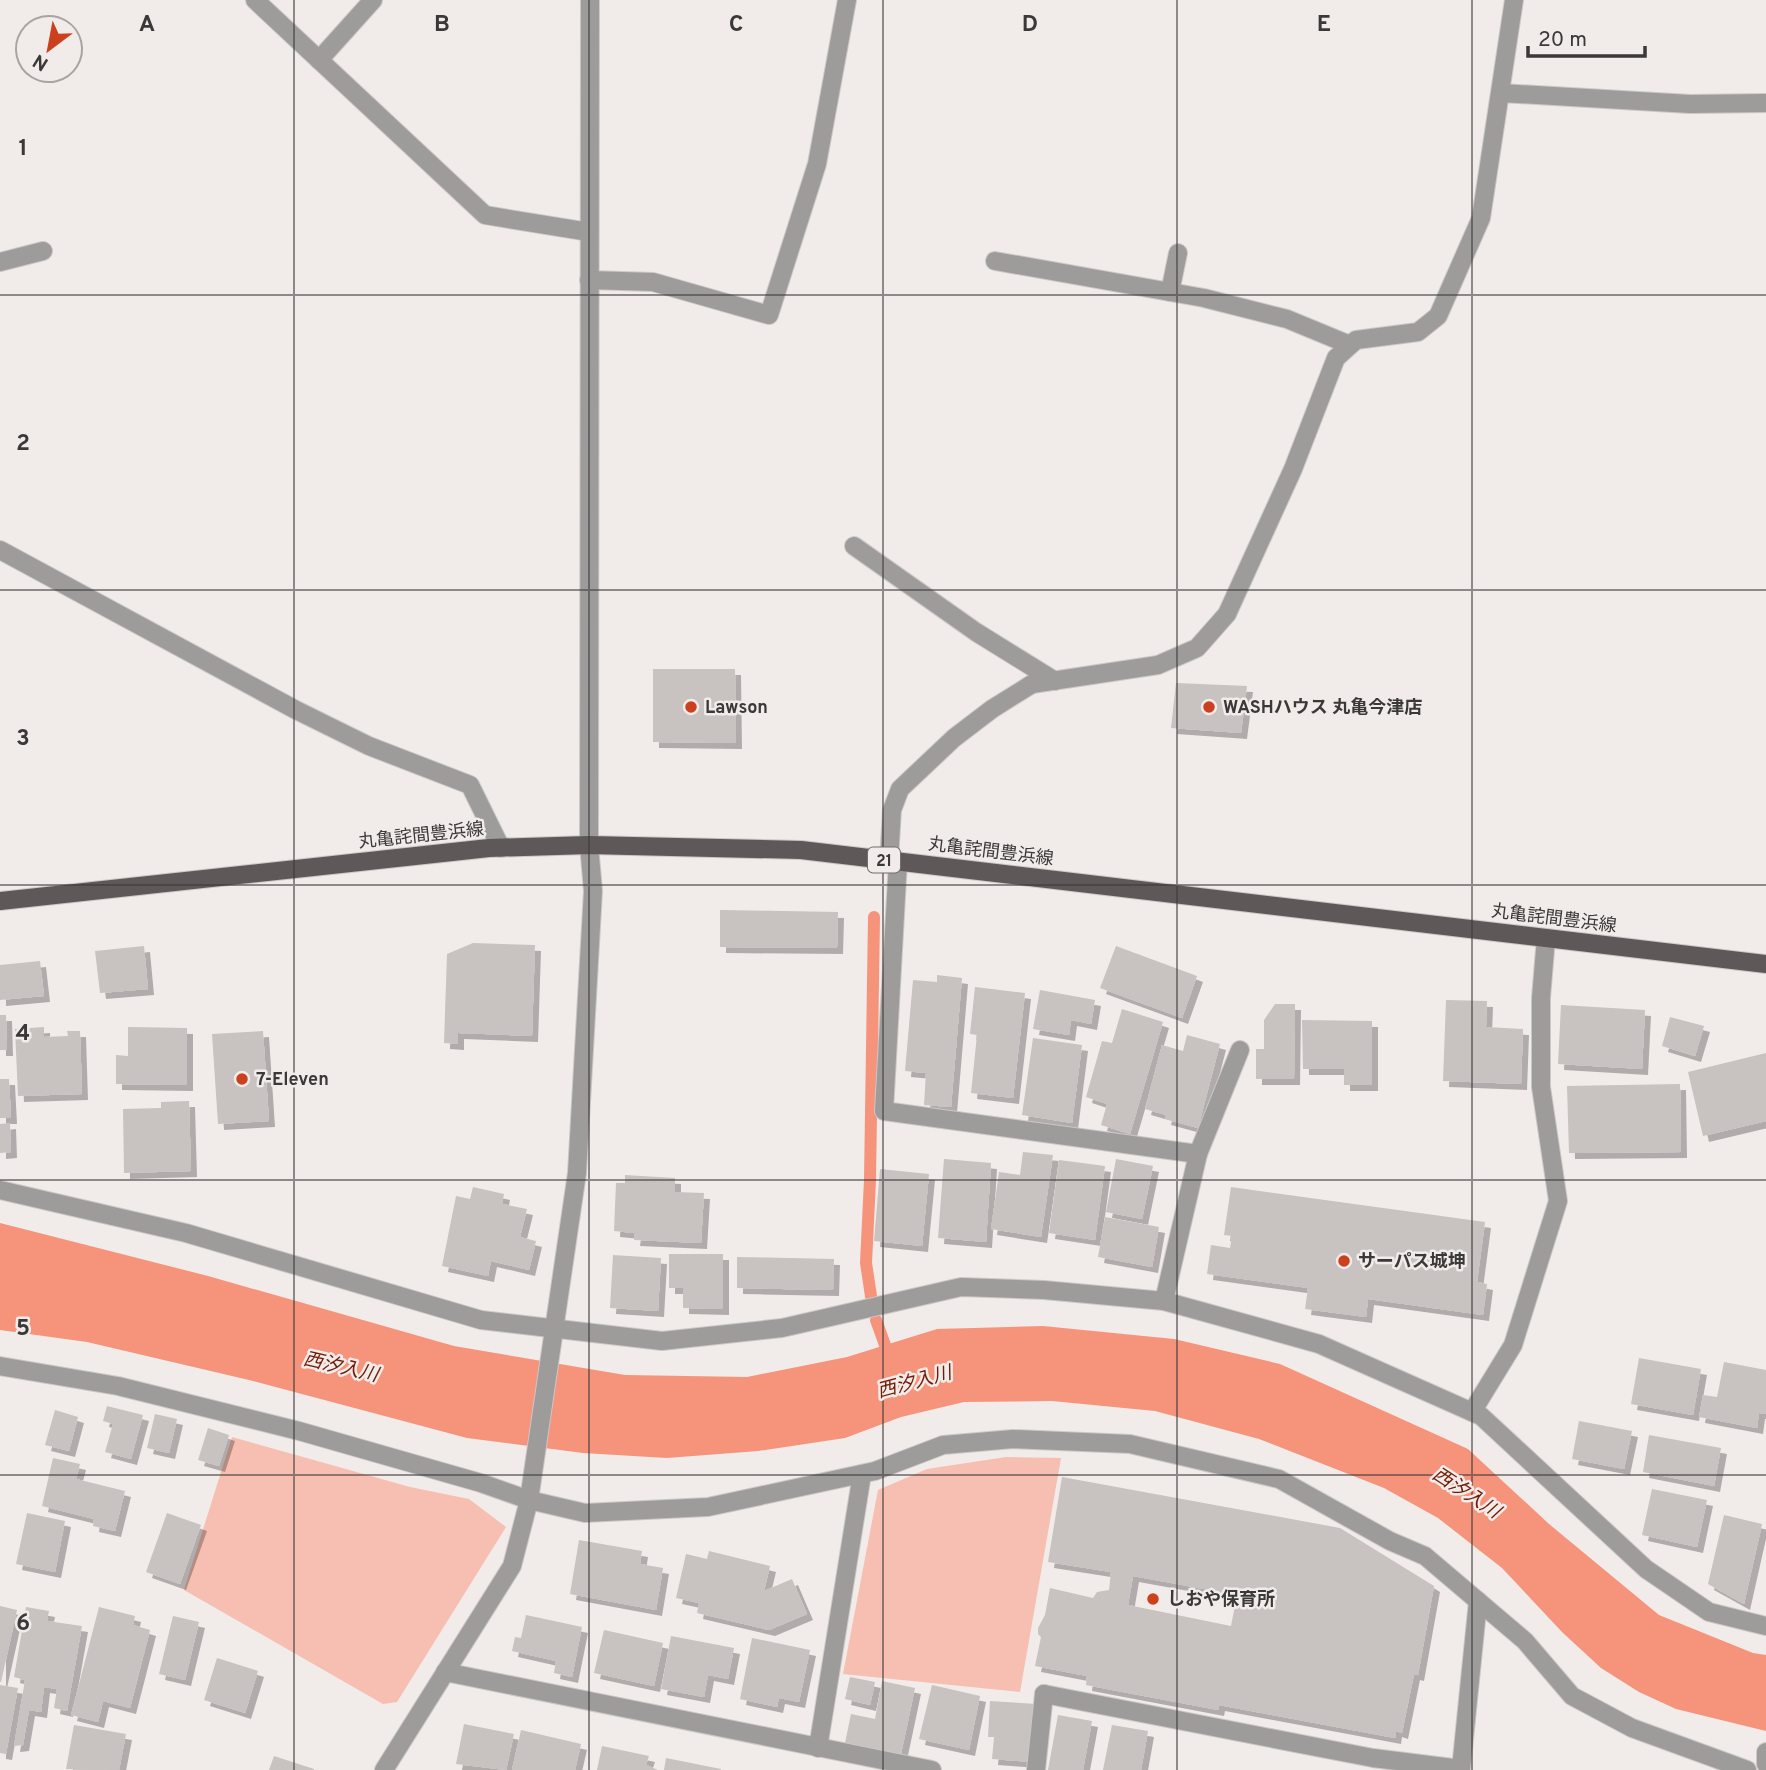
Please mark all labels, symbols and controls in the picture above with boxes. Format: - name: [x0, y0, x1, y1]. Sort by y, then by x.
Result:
- text: A: [139, 11, 155, 40]
- text: B: [434, 11, 450, 40]
- text: C: [729, 11, 743, 40]
- text: D: [1022, 11, 1038, 40]
- text: E: [1317, 11, 1331, 40]
- north arrow: [14, 14, 84, 84]
- scale bar: [1528, 14, 1645, 58]
- text: 20 m: [1538, 27, 1587, 54]
- text: N: [29, 48, 53, 76]
- text: 1: [18, 135, 28, 164]
- text: 2: [16, 430, 30, 459]
- place label: WASHハウス 丸亀今津店: [1223, 696, 1422, 720]
- place label: Lawson: [705, 697, 768, 720]
- marker: Lawson: [683, 699, 699, 715]
- marker: WASHハウス 丸亀今津店: [1201, 699, 1217, 715]
- text: 3: [16, 725, 30, 754]
- street label: 丸亀詫間豊浜線: [357, 818, 485, 855]
- street label: 丸亀詫間豊浜線: [927, 833, 1055, 872]
- road number: 21: [868, 848, 900, 873]
- street label: 丸亀詫間豊浜線: [1490, 900, 1618, 939]
- text: 4: [16, 1020, 30, 1049]
- place label: 7-Eleven: [256, 1069, 329, 1092]
- marker: 7-Eleven: [234, 1071, 250, 1087]
- place label: サーパス城坤: [1358, 1251, 1466, 1274]
- marker: サーパス城坤: [1336, 1253, 1352, 1269]
- text: 5: [16, 1315, 30, 1344]
- water label: 西汐入川: [301, 1348, 382, 1389]
- water label: 西汐入川: [875, 1361, 956, 1404]
- water label: 西汐入川: [1427, 1463, 1506, 1526]
- place label: しおや保育所: [1167, 1589, 1275, 1612]
- marker: しおや保育所: [1145, 1591, 1161, 1607]
- text: 6: [16, 1610, 30, 1639]

